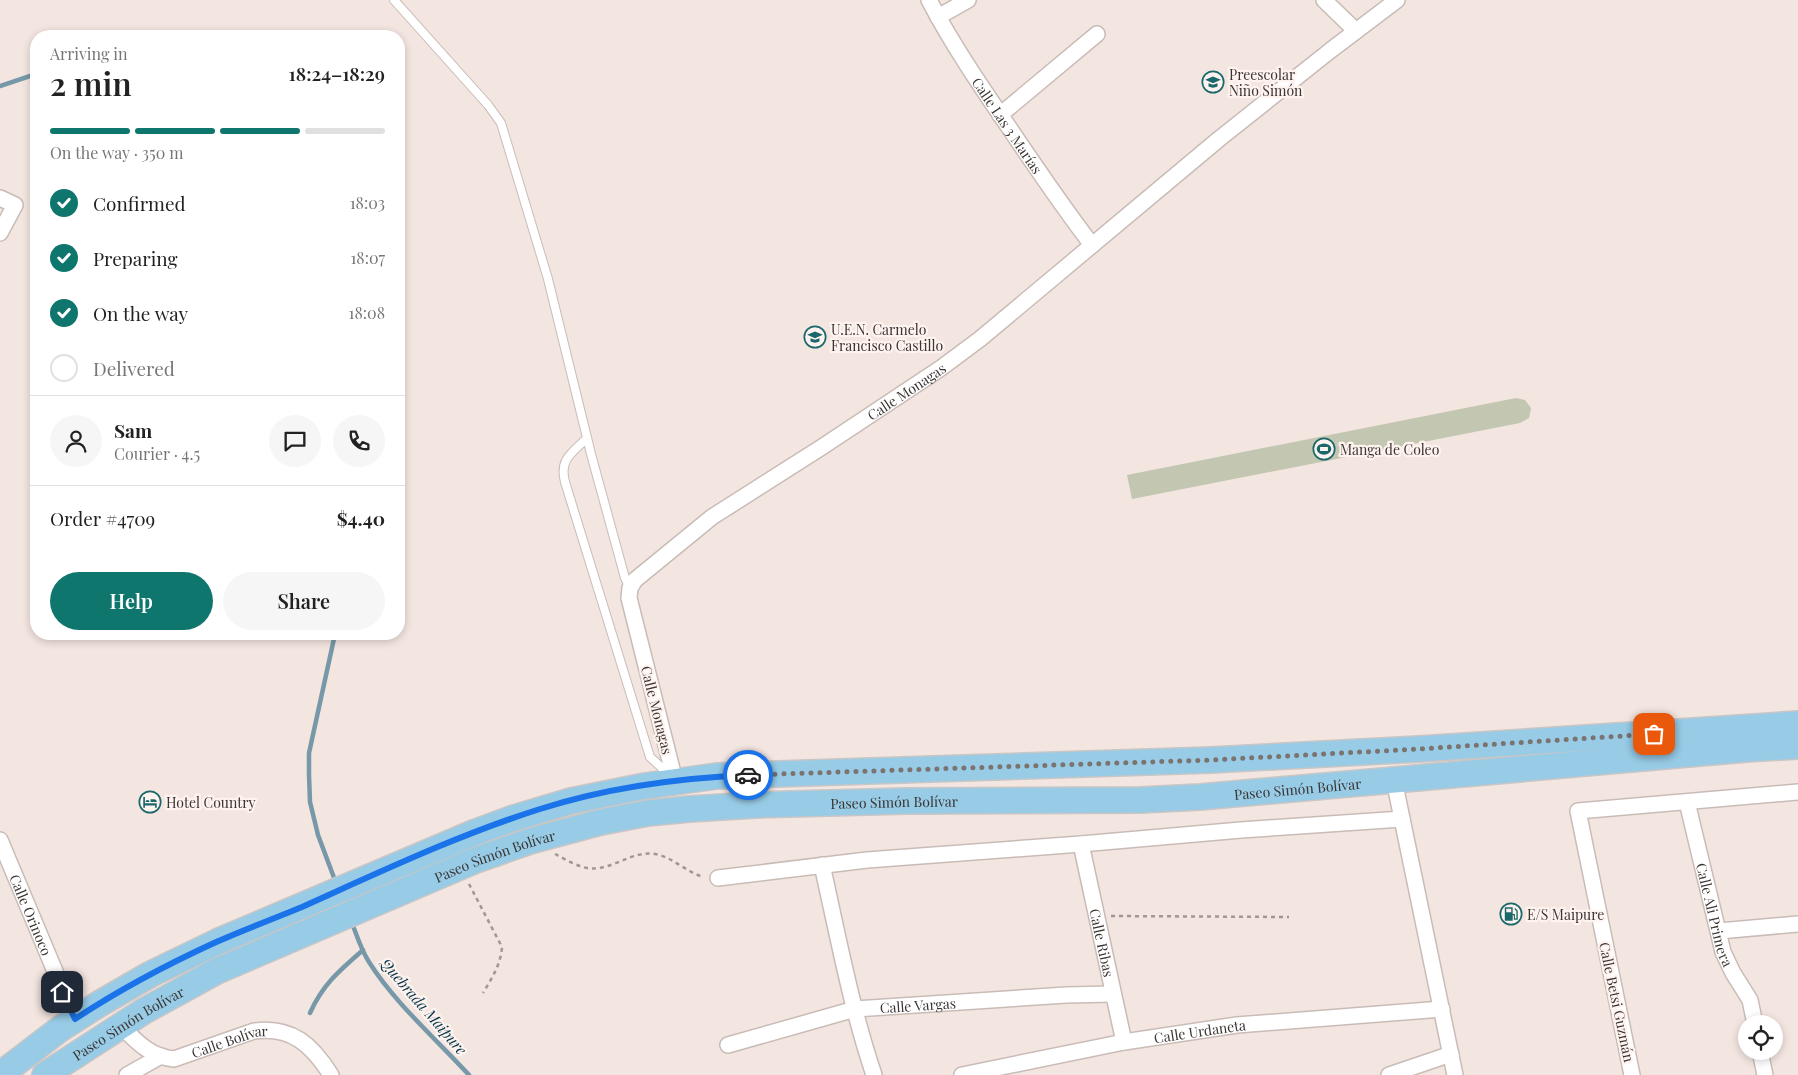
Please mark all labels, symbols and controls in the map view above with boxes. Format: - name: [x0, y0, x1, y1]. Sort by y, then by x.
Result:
- text: Arriving in: [50, 43, 128, 64]
- text: 18:24–18:29: [289, 60, 385, 86]
- text: 2 min: [50, 61, 132, 104]
- place label: Preescolar Niño Simón: [1229, 65, 1303, 100]
- school or university icon: Preescolar Niño Simón: [1201, 70, 1225, 94]
- street label: Calle Las 3 Marías: [968, 73, 1047, 177]
- text: On the way · 350 m: [50, 142, 184, 163]
- icon: check: [50, 189, 78, 217]
- text: Confirmed: [93, 190, 186, 216]
- text: 18:03: [350, 192, 385, 213]
- icon: check: [50, 244, 78, 272]
- text: Preparing: [93, 245, 178, 271]
- text: 18:07: [350, 247, 385, 268]
- icon: check: [50, 299, 78, 327]
- text: On the way: [93, 300, 188, 326]
- text: 18:08: [349, 302, 385, 323]
- place label: U.E.N. Carmelo Francisco Castillo: [831, 320, 943, 355]
- school or university icon: U.E.N. Carmelo Francisco Castillo: [803, 325, 827, 349]
- text: Delivered: [93, 355, 175, 381]
- street label: Calle Monagas: [863, 358, 949, 424]
- button: person: [50, 415, 102, 467]
- button: chat: [269, 415, 321, 467]
- button: phone: [333, 415, 385, 467]
- text: Sam: [114, 417, 152, 443]
- sports icon: Manga de Coleo: [1312, 437, 1336, 461]
- place label: Manga de Coleo: [1340, 440, 1440, 459]
- text: Courier · 4.5: [114, 443, 200, 464]
- text: Order #4709: [50, 505, 155, 531]
- text: $4.40: [337, 505, 385, 531]
- button: Help: [50, 572, 213, 630]
- button: Share: [223, 572, 385, 630]
- street label: Calle Monagas: [637, 664, 677, 756]
- pin: [1633, 713, 1675, 755]
- icon: bag: [1640, 720, 1668, 748]
- courier: [723, 750, 773, 800]
- icon: car: [734, 761, 762, 789]
- street label: Paseo Simón Bolívar: [1233, 773, 1363, 803]
- hotel icon: Hotel Country: [138, 790, 162, 814]
- street label: Paseo Simón Bolívar: [830, 791, 959, 813]
- place label: Hotel Country: [166, 793, 256, 812]
- street label: Paseo Simón Bolívar: [431, 825, 558, 886]
- street label: Calle Ali Primera: [1692, 861, 1738, 970]
- street label: Calle Orinoco: [6, 871, 57, 958]
- fuel station icon: E/S Maipure: [1499, 902, 1523, 926]
- place label: E/S Maipure: [1527, 905, 1604, 924]
- street label: Calle Ribas: [1086, 907, 1119, 979]
- street label: Calle Betsi Guzmán: [1595, 940, 1639, 1064]
- water label: Quebrada Maipure: [376, 953, 472, 1059]
- pin: [41, 971, 83, 1013]
- icon: home: [48, 978, 76, 1006]
- street label: Paseo Simón Bolívar: [69, 981, 188, 1064]
- street label: Calle Vargas: [879, 993, 957, 1017]
- street label: Calle Urdaneta: [1152, 1015, 1247, 1047]
- map controls: [1738, 1015, 1783, 1060]
- button: locate: [1738, 1015, 1783, 1060]
- street label: Calle Bolívar: [189, 1021, 269, 1062]

